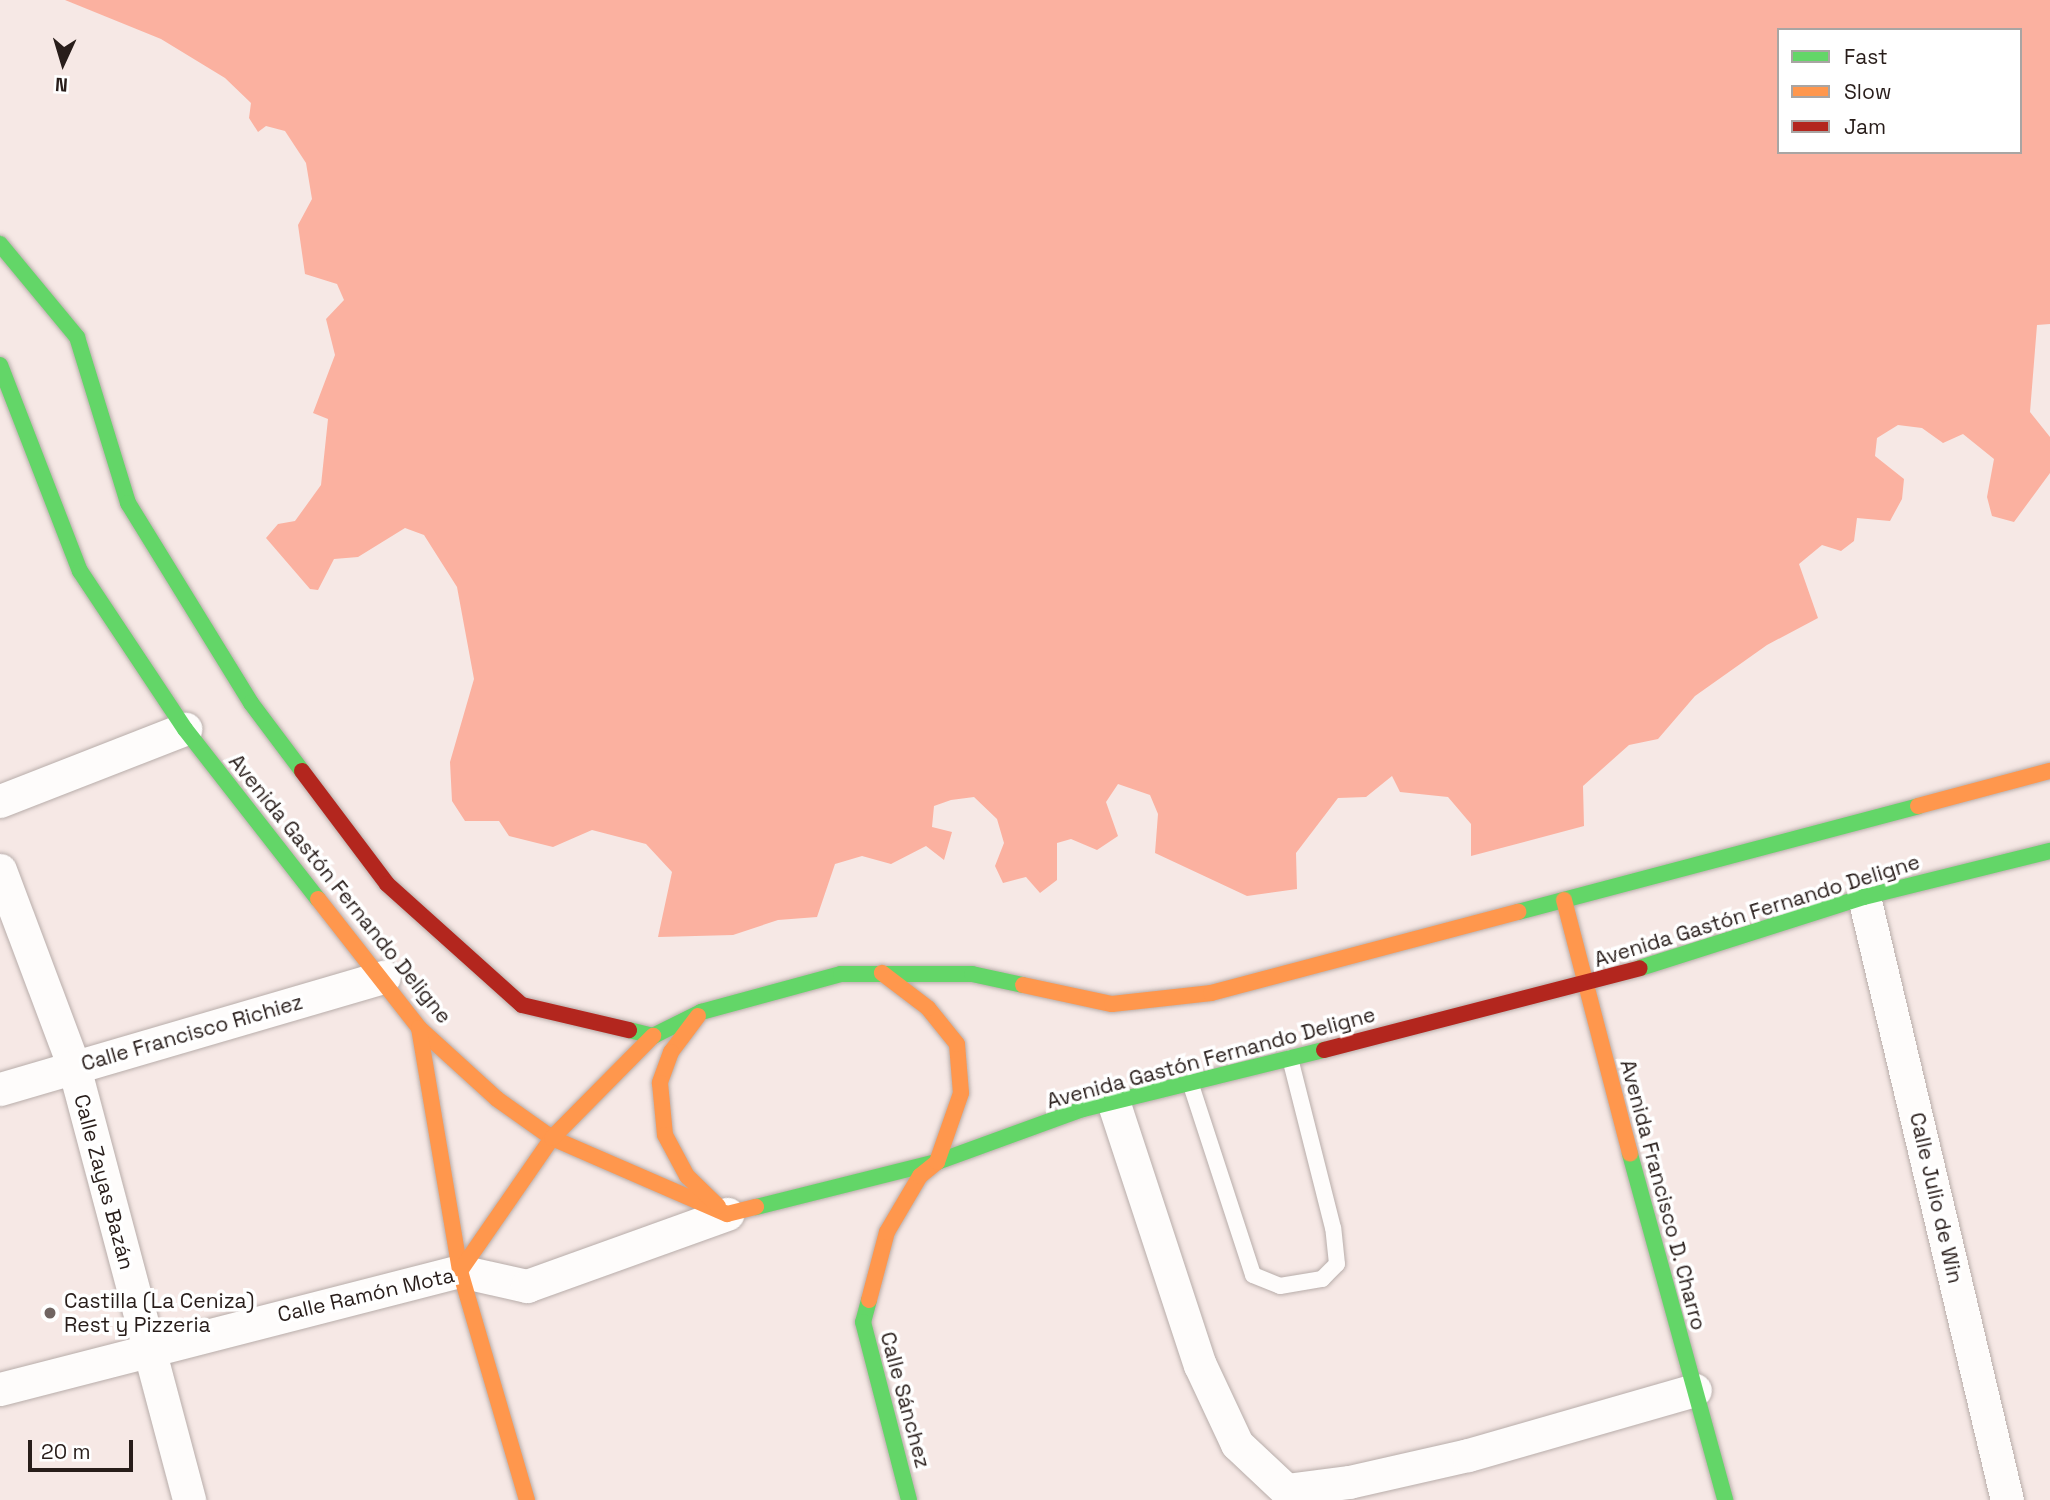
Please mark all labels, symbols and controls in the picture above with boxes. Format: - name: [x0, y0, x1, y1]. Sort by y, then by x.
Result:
- north arrow: [28, 28, 98, 98]
- legend: [1777, 28, 2022, 154]
- text: Fast: [1844, 43, 1888, 70]
- text: N: [54, 72, 69, 97]
- text: Slow: [1844, 78, 1892, 105]
- text: Jam: [1844, 113, 1886, 140]
- street label: Avenida Gastón Fernando Deligne: [224, 749, 456, 1029]
- street label: Avenida Gastón Fernando Deligne: [1591, 849, 1923, 973]
- street label: Calle Francisco Richiez: [78, 989, 306, 1077]
- street label: Avenida Gastón Fernando Deligne: [1044, 1002, 1378, 1114]
- street label: Avenida Francisco D. Charro: [1615, 1057, 1711, 1333]
- street label: Calle Zayas Bazán: [68, 1091, 140, 1273]
- street label: Calle Julio de Win: [1904, 1110, 1968, 1286]
- street label: Calle Ramón Mota: [275, 1262, 457, 1328]
- place label: Castilla (La Ceniza) Rest y Pizzeria: [64, 1288, 254, 1338]
- marker: Castilla (La Ceniza) Rest y Pizzeria: [42, 1305, 58, 1321]
- street label: Calle Sánchez: [875, 1329, 935, 1471]
- scale bar: [32, 1426, 136, 1470]
- text: 20 m: [41, 1438, 91, 1465]

